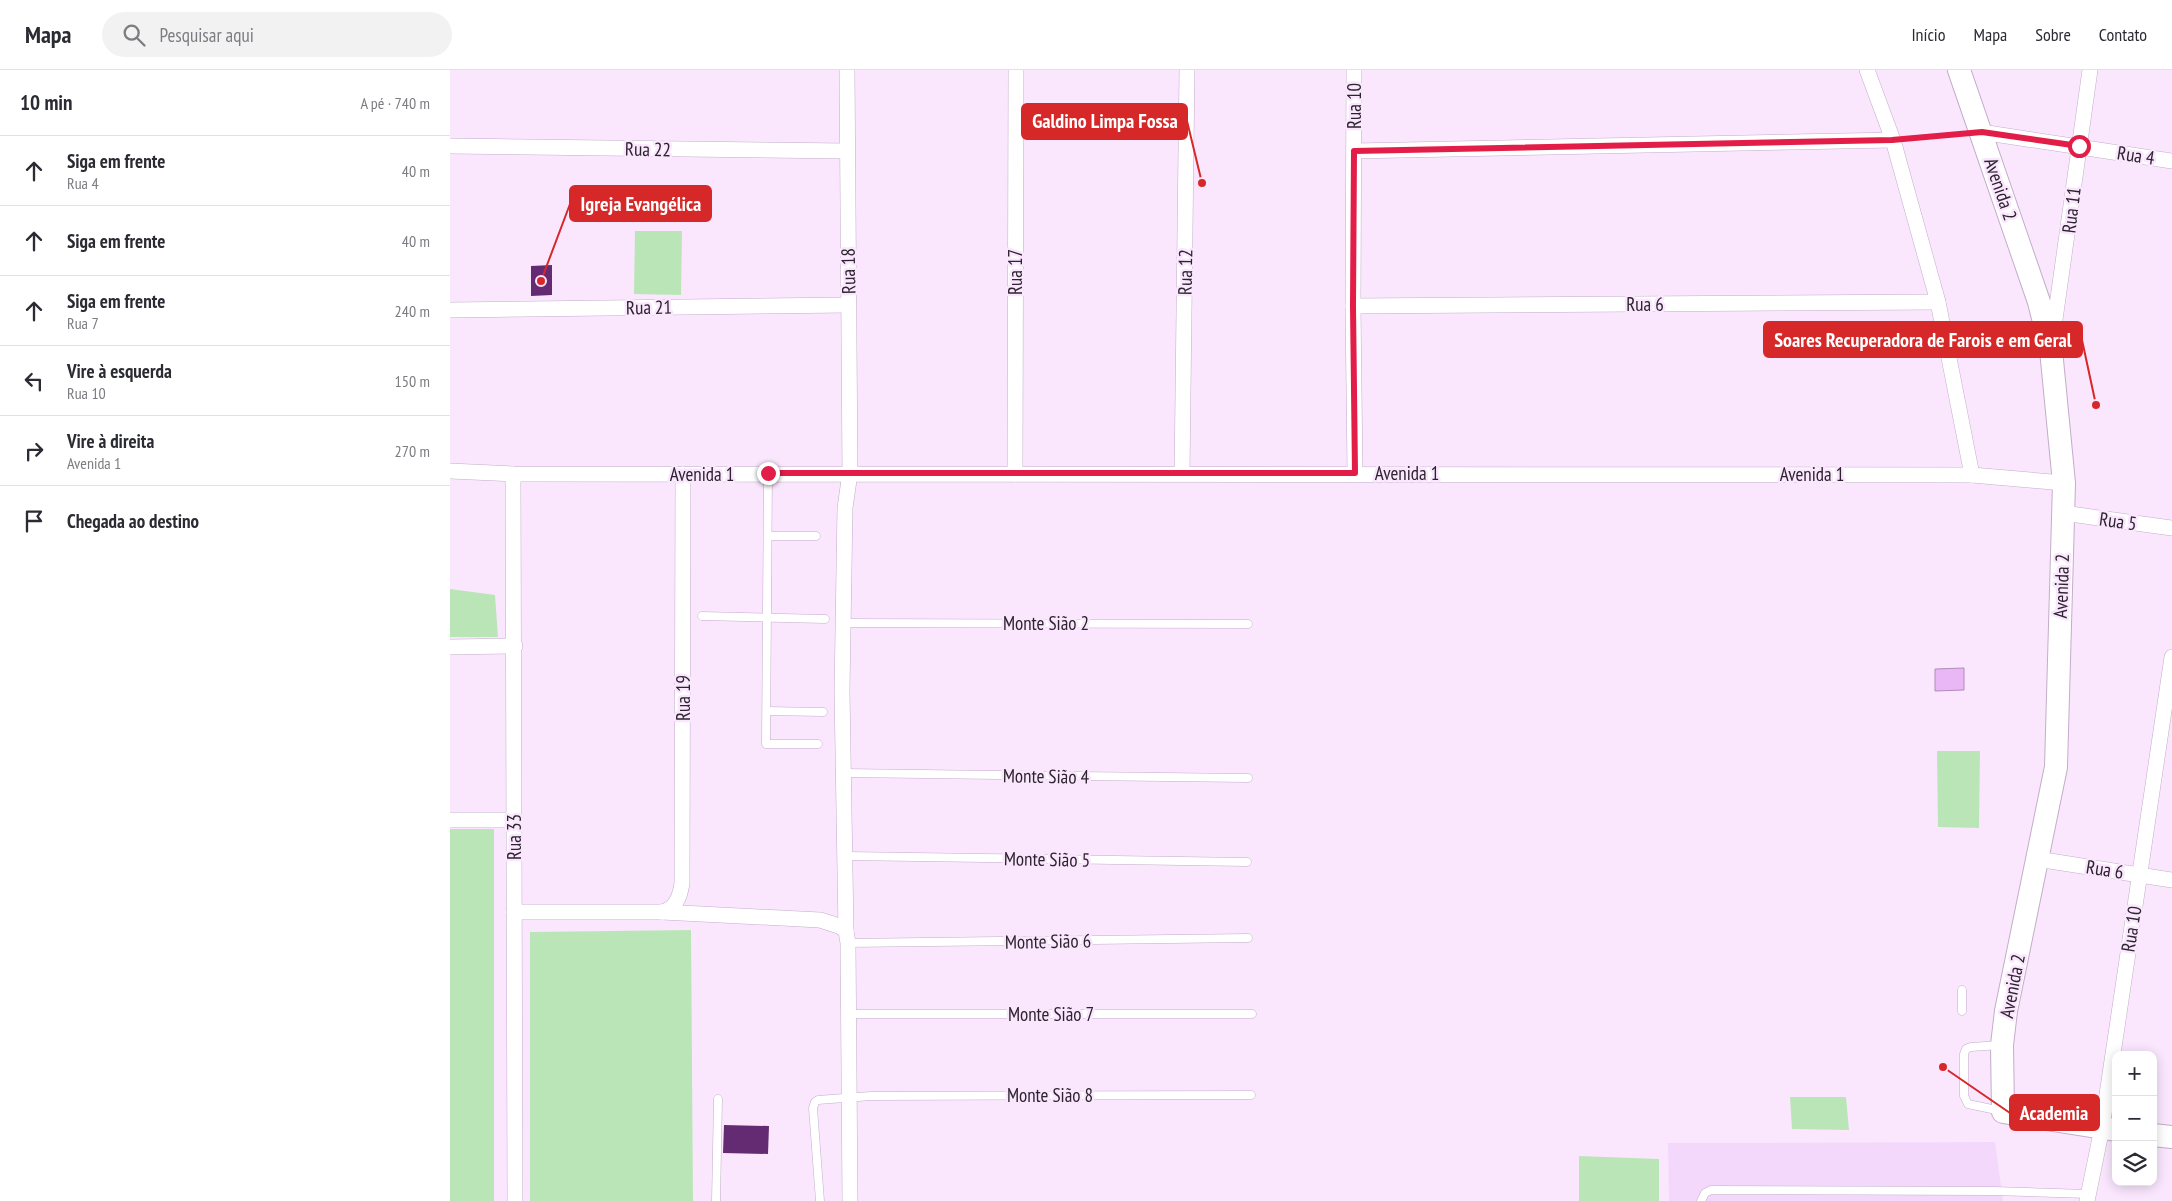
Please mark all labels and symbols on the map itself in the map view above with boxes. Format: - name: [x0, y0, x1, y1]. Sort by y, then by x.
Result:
- street label: Rua 10: [1342, 83, 1366, 129]
- callout: Galdino Limpa Fossa: [1022, 104, 1187, 139]
- text: Galdino Limpa Fossa: [1032, 108, 1178, 134]
- route start: [2068, 135, 2091, 158]
- street label: Rua 22: [625, 137, 671, 161]
- street label: Rua 4: [2116, 140, 2157, 170]
- street label: Avenida 2: [1979, 155, 2023, 223]
- callout: Igreja Evangélica: [570, 186, 711, 221]
- street label: Rua 11: [2056, 186, 2086, 234]
- text: Igreja Evangélica: [581, 191, 701, 217]
- street label: Rua 18: [836, 248, 860, 294]
- street label: Rua 17: [1003, 249, 1027, 295]
- street label: Rua 12: [1173, 249, 1197, 295]
- street label: Rua 6: [1626, 292, 1664, 316]
- street label: Rua 21: [626, 295, 672, 319]
- callout: Soares Recuperadora de Farois e em Geral: [1764, 322, 2082, 357]
- text: Soares Recuperadora de Farois e em Geral: [1774, 327, 2072, 353]
- street label: Avenida 1: [1375, 461, 1439, 485]
- street label: Avenida 1: [670, 462, 734, 486]
- route end: [757, 462, 780, 485]
- street label: Avenida 1: [1780, 462, 1844, 486]
- street label: Rua 5: [2098, 507, 2138, 535]
- street label: Avenida 2: [2048, 553, 2074, 619]
- street label: Monte Sião 2: [1003, 611, 1089, 635]
- street label: Rua 19: [671, 675, 695, 721]
- street label: Monte Sião 4: [1003, 763, 1090, 789]
- street label: Rua 33: [502, 814, 526, 860]
- street label: Monte Sião 5: [1004, 846, 1090, 872]
- street label: Rua 6: [2085, 854, 2125, 884]
- street label: Rua 10: [2116, 904, 2146, 954]
- street label: Monte Sião 6: [1005, 928, 1091, 954]
- street label: Avenida 2: [1994, 952, 2030, 1020]
- street label: Monte Sião 7: [1008, 1002, 1094, 1026]
- street label: Monte Sião 8: [1007, 1083, 1093, 1107]
- callout: Academia: [2010, 1095, 2099, 1130]
- text: Academia: [2019, 1100, 2088, 1126]

